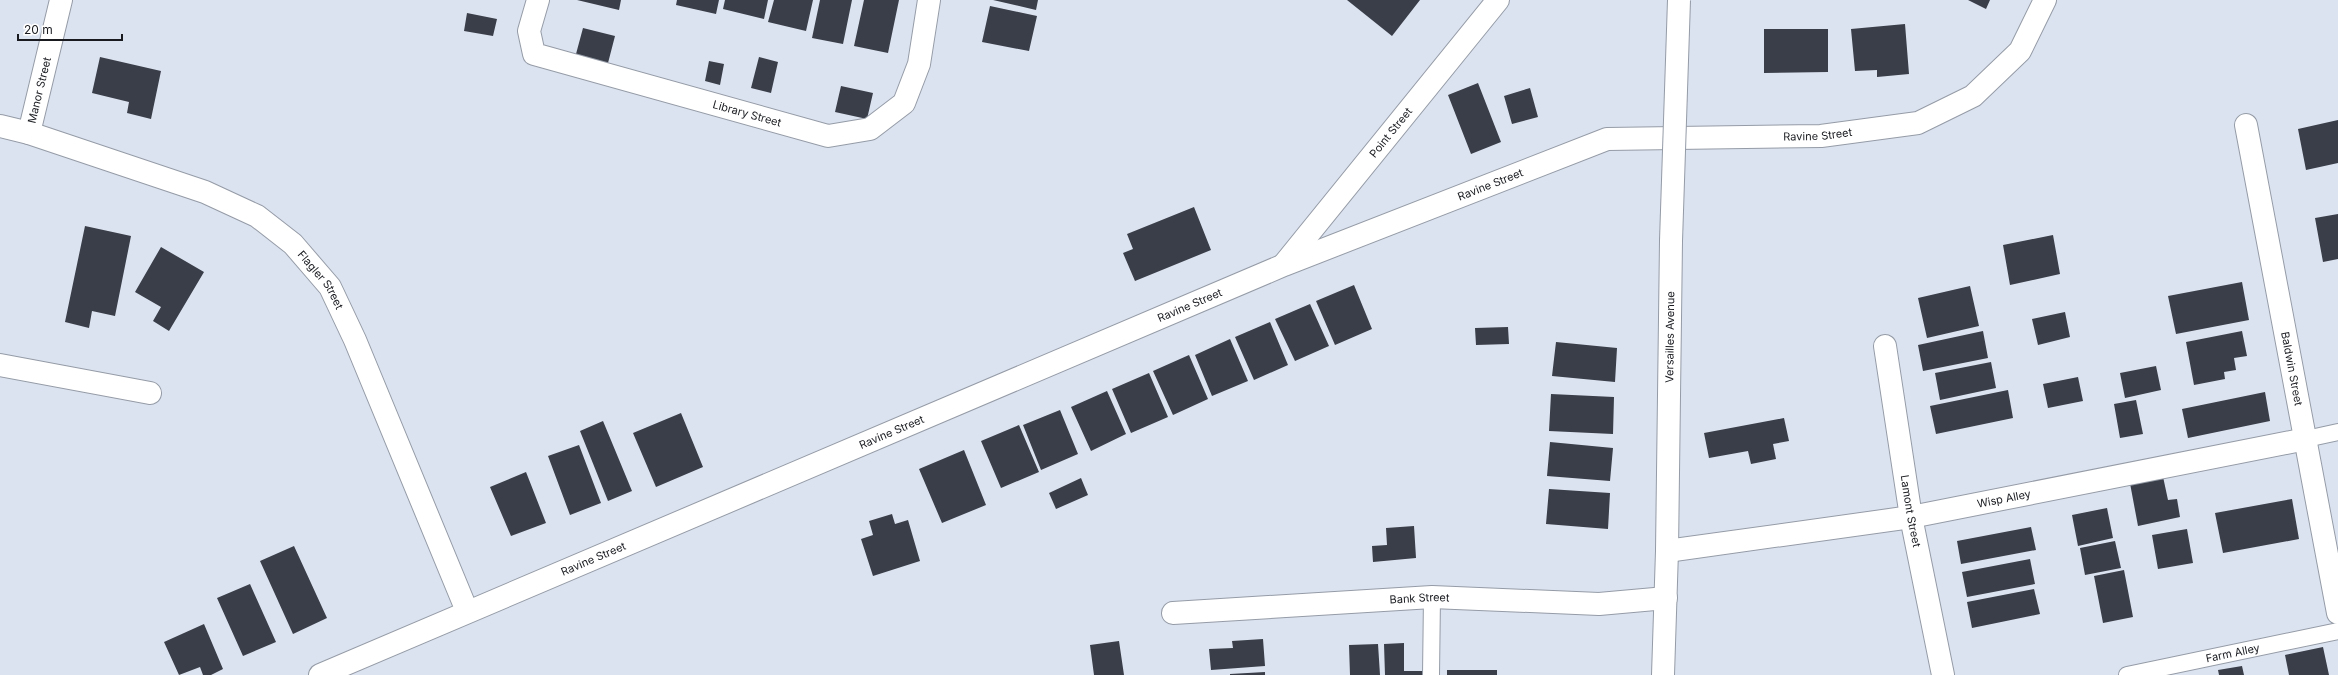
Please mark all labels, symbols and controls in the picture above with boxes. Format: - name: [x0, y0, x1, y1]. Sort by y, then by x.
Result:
- scale bar: [18, 16, 122, 42]
- text: 20 m: [24, 22, 53, 37]
- street label: Manor Street: [25, 55, 54, 125]
- street label: Library Street: [711, 97, 783, 130]
- street label: Point Street: [1366, 104, 1415, 160]
- street label: Ravine Street: [1783, 125, 1853, 144]
- street label: Ravine Street: [1456, 165, 1525, 204]
- street label: Flagler Street: [295, 248, 347, 312]
- street label: Ravine Street: [1155, 285, 1224, 325]
- street label: Versailles Avenue: [1662, 291, 1677, 383]
- street label: Baldwin Street: [2278, 330, 2306, 407]
- street label: Ravine Street: [857, 412, 926, 452]
- street label: Lamont Street: [1898, 474, 1924, 549]
- street label: Wisp Alley: [1976, 487, 2032, 511]
- street label: Ravine Street: [559, 539, 628, 579]
- street label: Bank Street: [1389, 590, 1450, 607]
- street label: Farm Alley: [2204, 641, 2261, 665]

